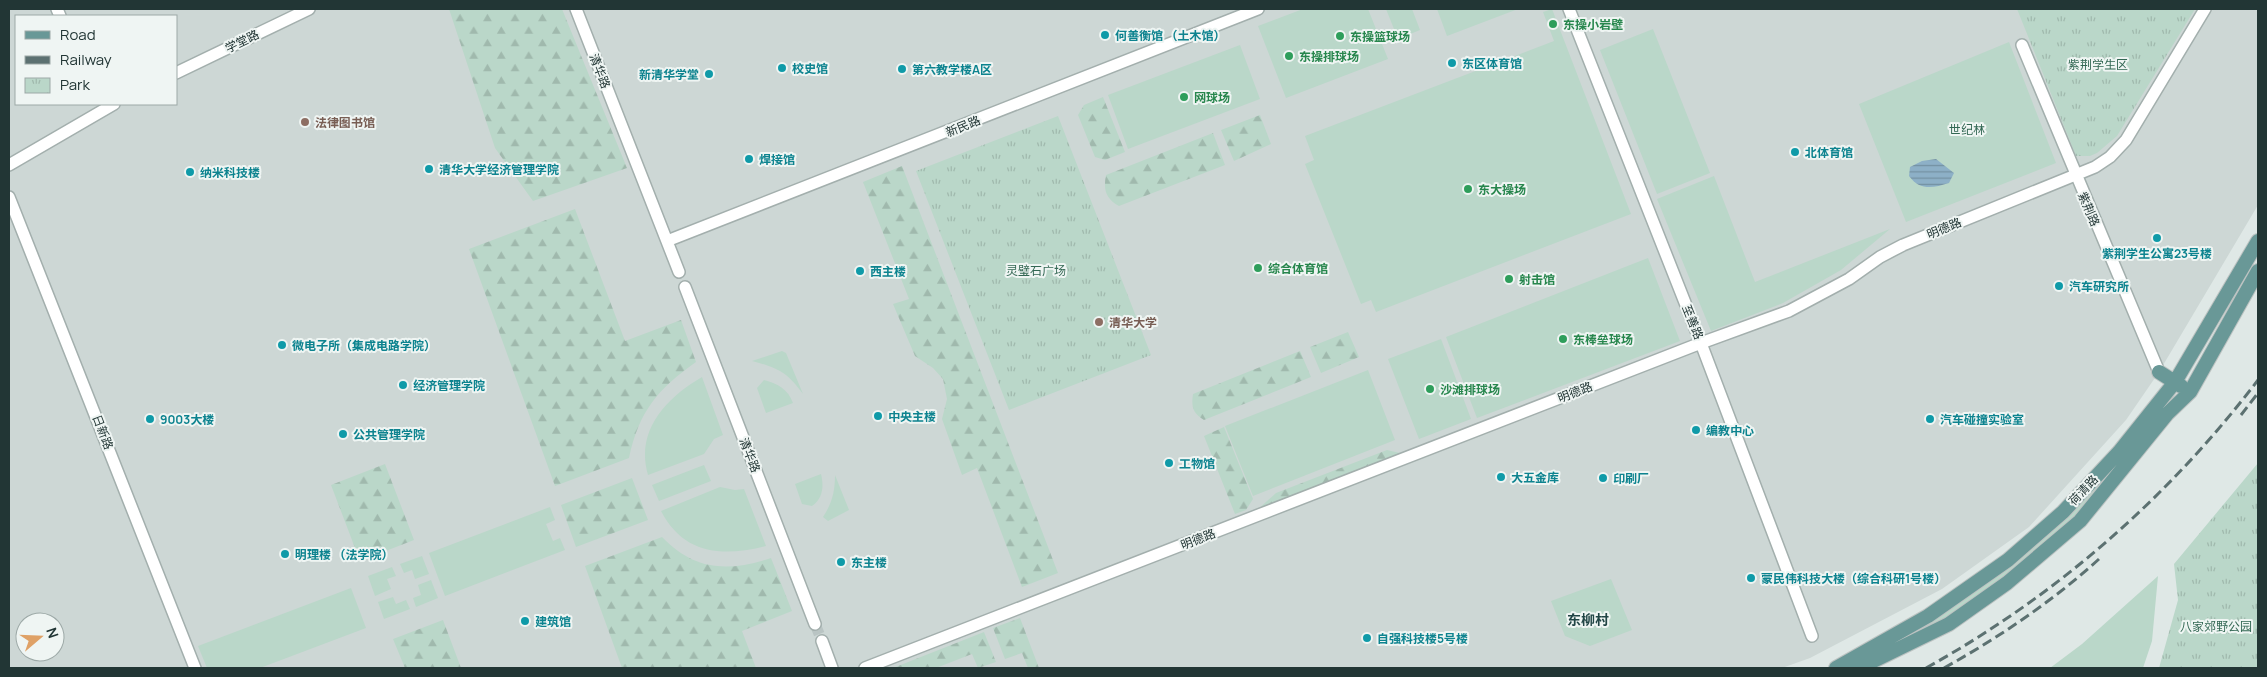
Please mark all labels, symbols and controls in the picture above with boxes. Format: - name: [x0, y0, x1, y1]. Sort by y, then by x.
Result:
- legend: [15, 15, 178, 105]
- place label: 东操小岩壁: [1563, 16, 1623, 33]
- marker: 东操小岩壁: [1547, 18, 1559, 30]
- text: Road: [60, 24, 96, 45]
- street label: 学堂路: [222, 25, 262, 57]
- place label: 何善衡馆 （土木馆）: [1115, 27, 1225, 44]
- place label: 东操篮球场: [1350, 28, 1410, 45]
- marker: 何善衡馆 （土木馆）: [1099, 29, 1111, 41]
- marker: 东操篮球场: [1334, 30, 1346, 42]
- place label: 东操排球场: [1299, 48, 1359, 65]
- text: Railway: [60, 49, 112, 70]
- marker: 东操排球场: [1283, 50, 1295, 62]
- street label: 清华路: [586, 51, 614, 91]
- place label: 东区体育馆: [1462, 55, 1522, 72]
- park label: 紫荆学生区: [2068, 56, 2128, 73]
- marker: 东区体育馆: [1446, 57, 1458, 69]
- place label: 校史馆: [792, 60, 828, 77]
- place label: 第六教学楼A区: [912, 61, 992, 78]
- marker: 校史馆: [776, 62, 788, 74]
- marker: 第六教学楼A区: [896, 63, 908, 75]
- place label: 新清华学堂: [639, 66, 699, 83]
- marker: 新清华学堂: [703, 68, 715, 80]
- text: Park: [60, 74, 90, 95]
- place label: 网球场: [1194, 89, 1230, 106]
- marker: 网球场: [1178, 91, 1190, 103]
- street label: 新民路: [943, 111, 983, 141]
- place label: 法律图书馆: [315, 114, 375, 131]
- marker: 法律图书馆: [299, 116, 311, 128]
- park label: 世纪林: [1949, 121, 1985, 138]
- place label: 北体育馆: [1805, 144, 1853, 161]
- marker: 北体育馆: [1789, 146, 1801, 158]
- place label: 焊接馆: [759, 151, 795, 168]
- marker: 焊接馆: [743, 153, 755, 165]
- place label: 清华大学经济管理学院: [439, 161, 559, 178]
- marker: 清华大学经济管理学院: [423, 163, 435, 175]
- place label: 纳米科技楼: [200, 164, 260, 181]
- marker: 纳米科技楼: [184, 166, 196, 178]
- place label: 东大操场: [1478, 181, 1526, 198]
- marker: 东大操场: [1462, 183, 1474, 195]
- street label: 紫荆路: [2074, 189, 2104, 229]
- street label: 明德路: [1924, 213, 1964, 243]
- marker: 紫荆学生公寓23号楼: [2151, 232, 2163, 244]
- place label: 紫荆学生公寓23号楼: [2102, 245, 2212, 262]
- place label: 综合体育馆: [1268, 260, 1328, 277]
- park label: 灵璧石广场: [1006, 262, 1066, 279]
- marker: 综合体育馆: [1252, 262, 1264, 274]
- place label: 西主楼: [870, 263, 906, 280]
- marker: 西主楼: [854, 265, 866, 277]
- place label: 射击馆: [1519, 271, 1555, 288]
- marker: 射击馆: [1503, 273, 1515, 285]
- place label: 汽车研究所: [2069, 278, 2129, 295]
- marker: 汽车研究所: [2053, 280, 2065, 292]
- street label: 至善路: [1678, 302, 1708, 342]
- place label: 清华大学: [1109, 314, 1157, 331]
- marker: 清华大学: [1093, 316, 1105, 328]
- place label: 东棒垒球场: [1573, 331, 1633, 348]
- marker: 东棒垒球场: [1557, 333, 1569, 345]
- place label: 微电子所（集成电路学院）: [292, 337, 436, 354]
- marker: 微电子所（集成电路学院）: [276, 339, 288, 351]
- place label: 经济管理学院: [413, 377, 485, 394]
- street label: 明德路: [1555, 378, 1595, 406]
- marker: 经济管理学院: [397, 379, 409, 391]
- place label: 沙滩排球场: [1440, 381, 1500, 398]
- marker: 沙滩排球场: [1424, 383, 1436, 395]
- place label: 中央主楼: [888, 408, 936, 425]
- marker: 中央主楼: [872, 410, 884, 422]
- place label: 9003大楼: [160, 411, 214, 428]
- place label: 汽车碰撞实验室: [1940, 411, 2024, 428]
- street label: 日新路: [89, 412, 117, 452]
- marker: 9003大楼: [144, 413, 156, 425]
- marker: 汽车碰撞实验室: [1924, 413, 1936, 425]
- place label: 编教中心: [1706, 422, 1754, 439]
- marker: 编教中心: [1690, 424, 1702, 436]
- place label: 公共管理学院: [353, 426, 425, 443]
- marker: 公共管理学院: [337, 428, 349, 440]
- street label: 清华路: [736, 435, 764, 475]
- place label: 工物馆: [1179, 455, 1215, 472]
- marker: 工物馆: [1163, 457, 1175, 469]
- place label: 大五金库: [1511, 469, 1559, 486]
- place label: 印刷厂: [1613, 470, 1649, 487]
- marker: 大五金库: [1495, 471, 1507, 483]
- street label: 荷清路: [2065, 471, 2101, 509]
- marker: 印刷厂: [1597, 472, 1609, 484]
- street label: 明德路: [1178, 525, 1218, 553]
- place label: 明理楼 （法学院）: [295, 546, 393, 563]
- marker: 明理楼 （法学院）: [279, 548, 291, 560]
- place label: 东主楼: [851, 554, 887, 571]
- marker: 东主楼: [835, 556, 847, 568]
- place label: 蒙民伟科技大楼（综合科研1号楼）: [1761, 570, 1946, 587]
- marker: 蒙民伟科技大楼（综合科研1号楼）: [1745, 572, 1757, 584]
- district label: 东柳村: [1567, 610, 1609, 629]
- north arrow: [15, 612, 65, 662]
- place label: 建筑馆: [535, 613, 571, 630]
- marker: 建筑馆: [519, 615, 531, 627]
- park label: 八家郊野公园: [2180, 618, 2252, 635]
- text: N: [42, 625, 63, 640]
- place label: 自强科技楼5号楼: [1377, 630, 1468, 647]
- marker: 自强科技楼5号楼: [1361, 632, 1373, 644]

